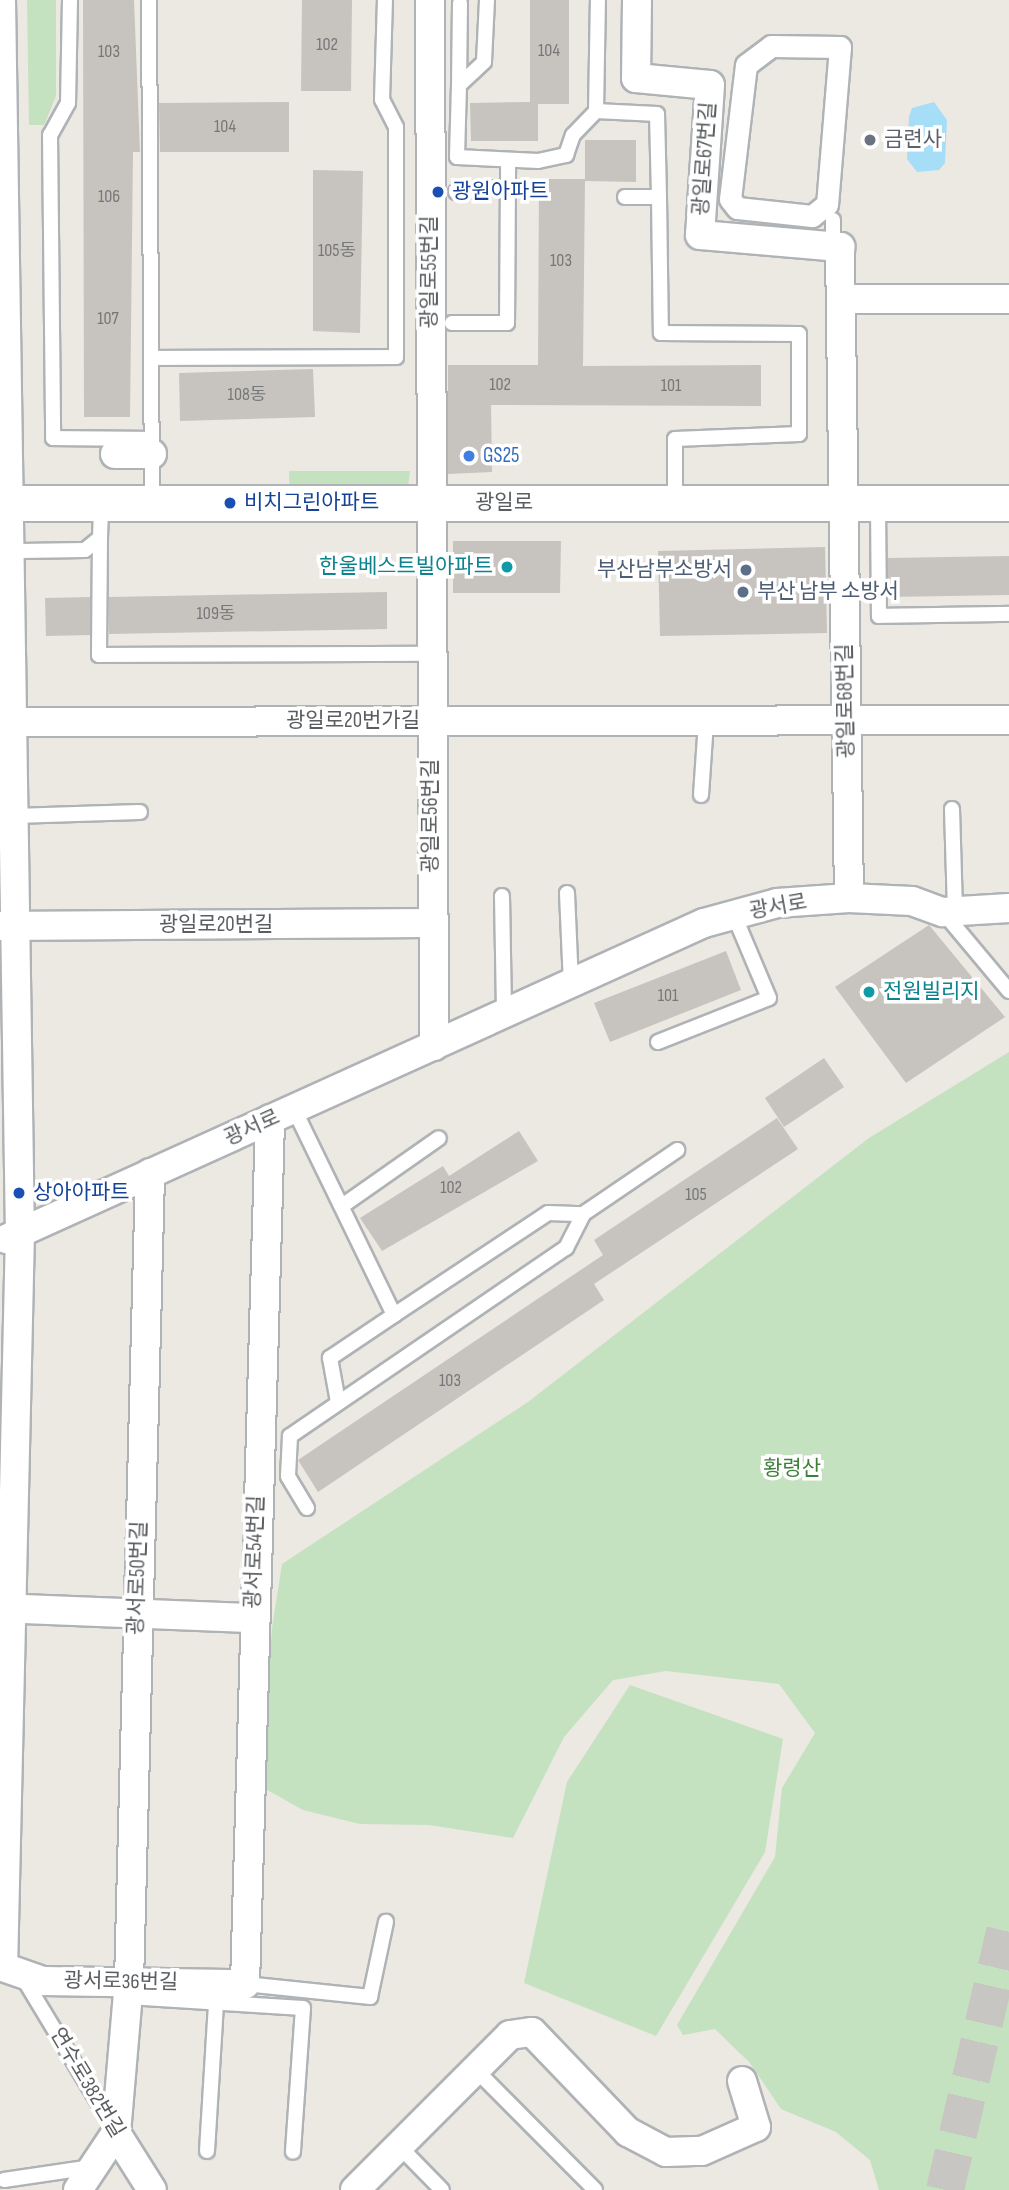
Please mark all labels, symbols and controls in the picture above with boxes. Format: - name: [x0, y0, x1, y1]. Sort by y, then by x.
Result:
- house number: 102: [316, 34, 338, 56]
- house number: 104: [538, 40, 560, 62]
- house number: 103: [98, 41, 120, 63]
- street label: 광일로67번길: [688, 101, 722, 217]
- house number: 104: [214, 116, 236, 138]
- place label: 금련사: [884, 127, 942, 153]
- marker: 금련사: [862, 132, 878, 148]
- place label: 광원아파트: [452, 179, 549, 205]
- marker: 광원아파트: [430, 184, 446, 200]
- house number: 106: [98, 186, 120, 208]
- street label: 광일로55번길: [417, 215, 443, 329]
- house number: 105동: [318, 240, 356, 262]
- house number: 103: [550, 250, 572, 272]
- house number: 107: [97, 308, 119, 330]
- house number: 102: [489, 374, 511, 396]
- house number: 101: [661, 375, 681, 397]
- house number: 108동: [228, 384, 266, 406]
- place label: GS25: [483, 443, 519, 469]
- marker: GS25: [461, 448, 477, 464]
- place label: 비치그린아파트: [244, 490, 379, 516]
- street label: 광일로: [475, 490, 533, 516]
- marker: 비치그린아파트: [222, 495, 238, 511]
- place label: 한울베스트빌아파트: [319, 554, 493, 580]
- place label: 부산남부소방서: [597, 557, 732, 583]
- marker: 한울베스트빌아파트: [499, 559, 515, 575]
- marker: 부산남부소방서: [738, 562, 754, 578]
- place label: 부산 남부 소방서: [757, 579, 899, 605]
- marker: 부산 남부 소방서: [735, 584, 751, 600]
- house number: 109동: [197, 603, 235, 625]
- street label: 광일로68번길: [832, 643, 860, 759]
- street label: 광일로20번가길: [286, 708, 420, 734]
- street label: 광일로56번길: [418, 759, 444, 873]
- street label: 광서로: [747, 890, 809, 924]
- street label: 광일로20번길: [159, 912, 273, 938]
- place label: 전원빌리지: [883, 979, 980, 1005]
- marker: 전원빌리지: [861, 984, 877, 1000]
- house number: 101: [658, 985, 678, 1007]
- street label: 광서로: [220, 1105, 284, 1151]
- house number: 102: [440, 1177, 462, 1199]
- place label: 상아아파트: [33, 1180, 130, 1206]
- house number: 105: [685, 1184, 707, 1206]
- marker: 상아아파트: [11, 1185, 27, 1201]
- house number: 103: [439, 1370, 461, 1392]
- park label: 황령산: [763, 1456, 821, 1482]
- street label: 광서로54번길: [240, 1495, 270, 1609]
- street label: 광서로50번길: [123, 1520, 153, 1636]
- street label: 광서로36번길: [64, 1968, 178, 1996]
- street label: 연수로382번길: [44, 2024, 130, 2142]

